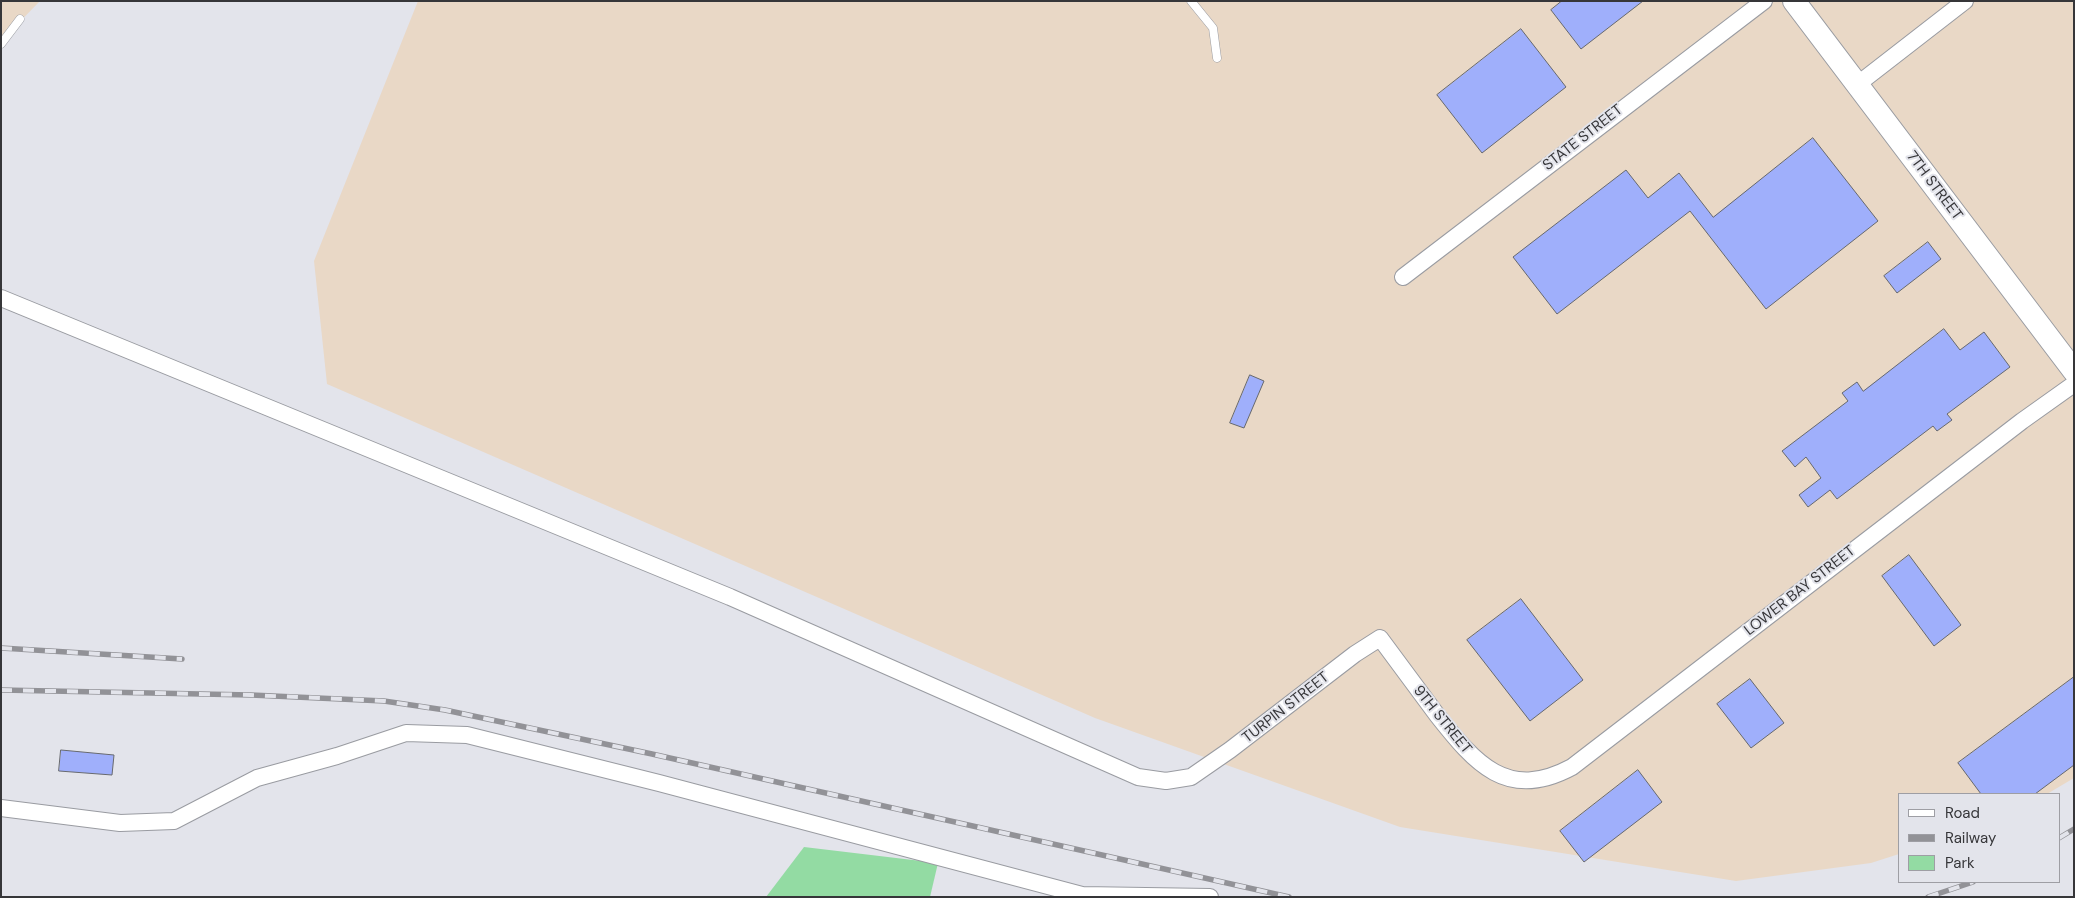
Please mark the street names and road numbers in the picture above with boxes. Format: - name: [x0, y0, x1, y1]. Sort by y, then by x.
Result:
- street label: STATE STREET: [1539, 101, 1627, 175]
- street label: 7TH STREET: [1902, 148, 1966, 224]
- street label: LOWER BAY STREET: [1741, 542, 1859, 640]
- street label: TURPIN STREET: [1239, 669, 1333, 747]
- street label: 9TH STREET: [1409, 682, 1475, 758]

